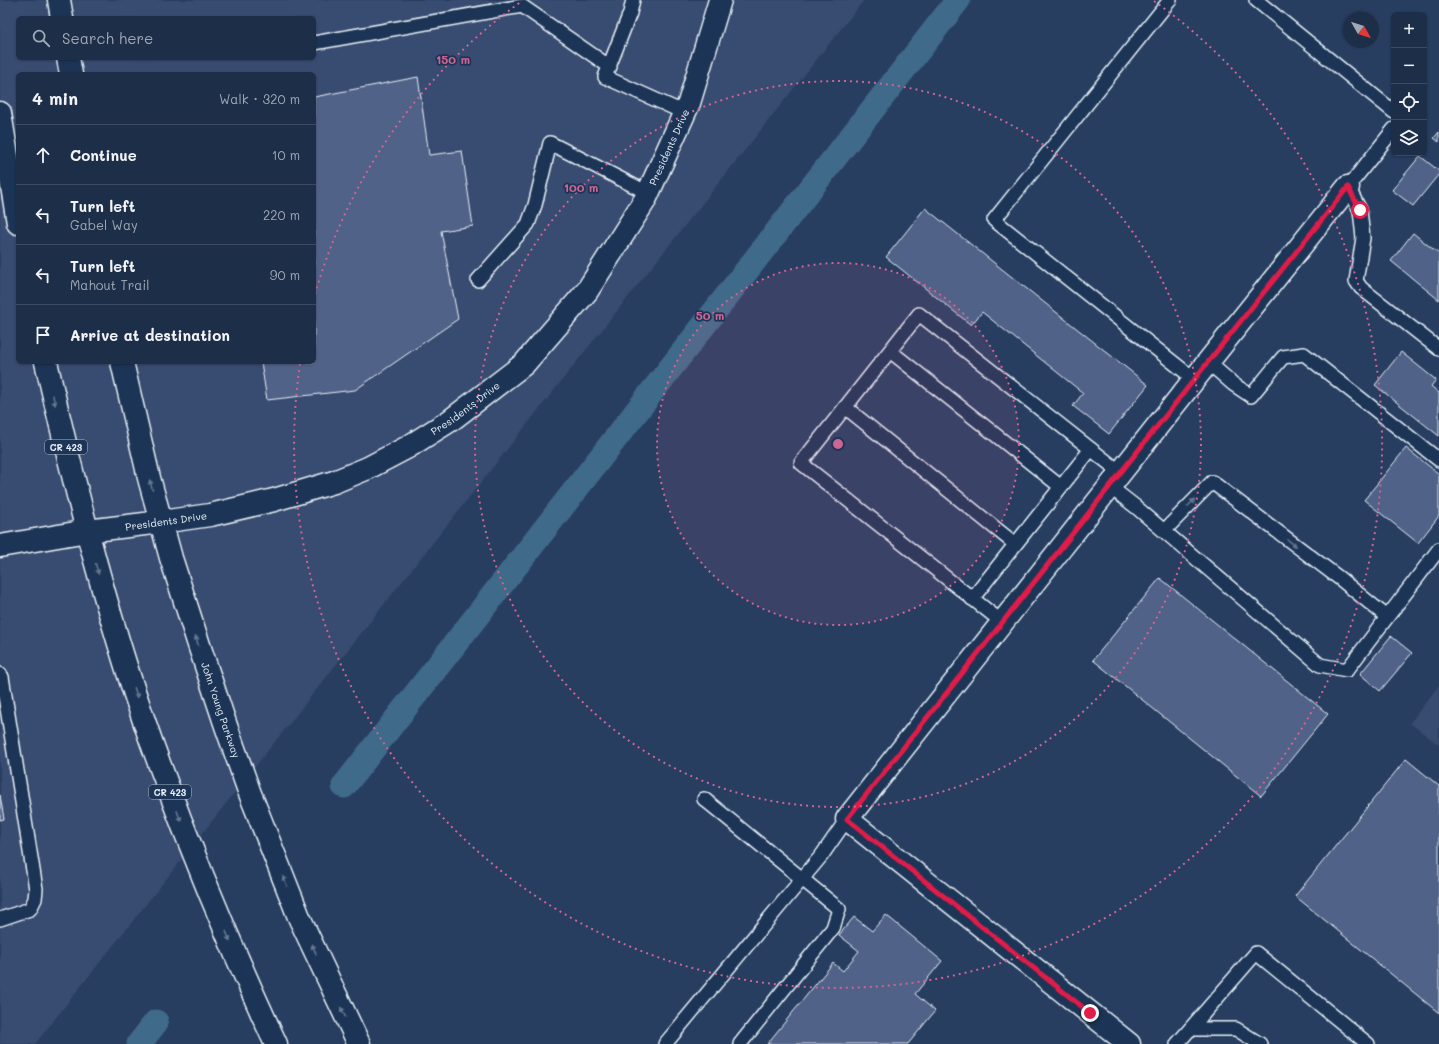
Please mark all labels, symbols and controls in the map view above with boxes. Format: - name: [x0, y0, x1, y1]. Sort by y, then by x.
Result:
- north arrow: [1343, 12, 1379, 48]
- map controls: [1391, 12, 1427, 156]
- button: +: [1391, 12, 1427, 48]
- search box: [16, 16, 316, 60]
- icon: search: [30, 27, 52, 49]
- text: Search here: [62, 28, 153, 48]
- button: −: [1391, 48, 1427, 84]
- text: 150 m: [436, 51, 470, 67]
- button: locate: [1391, 84, 1427, 120]
- text: 4 min: [32, 87, 78, 109]
- text: Walk · 320 m: [219, 90, 300, 107]
- street label: Presidents Drive: [646, 107, 692, 188]
- button: layers: [1391, 120, 1427, 156]
- icon: ahead: [32, 144, 54, 166]
- text: Continue: [70, 145, 137, 165]
- text: 10 m: [272, 146, 300, 163]
- text: 100 m: [564, 179, 598, 195]
- text: Turn left: [70, 196, 135, 216]
- route start: [1351, 201, 1369, 219]
- icon: left: [32, 204, 54, 226]
- text: 220 m: [263, 206, 300, 223]
- text: Gabel Way: [70, 216, 138, 233]
- text: Turn left: [70, 256, 135, 276]
- icon: left: [32, 264, 54, 286]
- text: 90 m: [270, 266, 300, 283]
- text: Mahout Trail: [70, 276, 150, 293]
- text: 50 m: [696, 307, 724, 323]
- icon: arrive: [32, 324, 54, 346]
- text: Arrive at destination: [70, 325, 230, 345]
- street label: Presidents Drive: [428, 378, 503, 438]
- one-way arrow: [52, 394, 58, 406]
- centre of rings: [831, 437, 845, 451]
- road number: CR 423: [45, 440, 87, 454]
- one-way arrow: [148, 478, 154, 490]
- one-way arrow: [1186, 498, 1196, 508]
- street label: Presidents Drive: [124, 508, 208, 534]
- one-way arrow: [1287, 539, 1298, 547]
- one-way arrow: [94, 563, 100, 575]
- one-way arrow: [194, 634, 200, 646]
- street label: John Young Parkway: [198, 660, 244, 760]
- one-way arrow: [133, 688, 139, 700]
- road number: CR 423: [149, 785, 191, 799]
- one-way arrow: [177, 810, 183, 822]
- one-way arrow: [282, 876, 288, 887]
- one-way arrow: [225, 931, 231, 942]
- one-way arrow: [311, 943, 317, 954]
- route end: [1081, 1004, 1099, 1022]
- one-way arrow: [340, 1006, 346, 1018]

